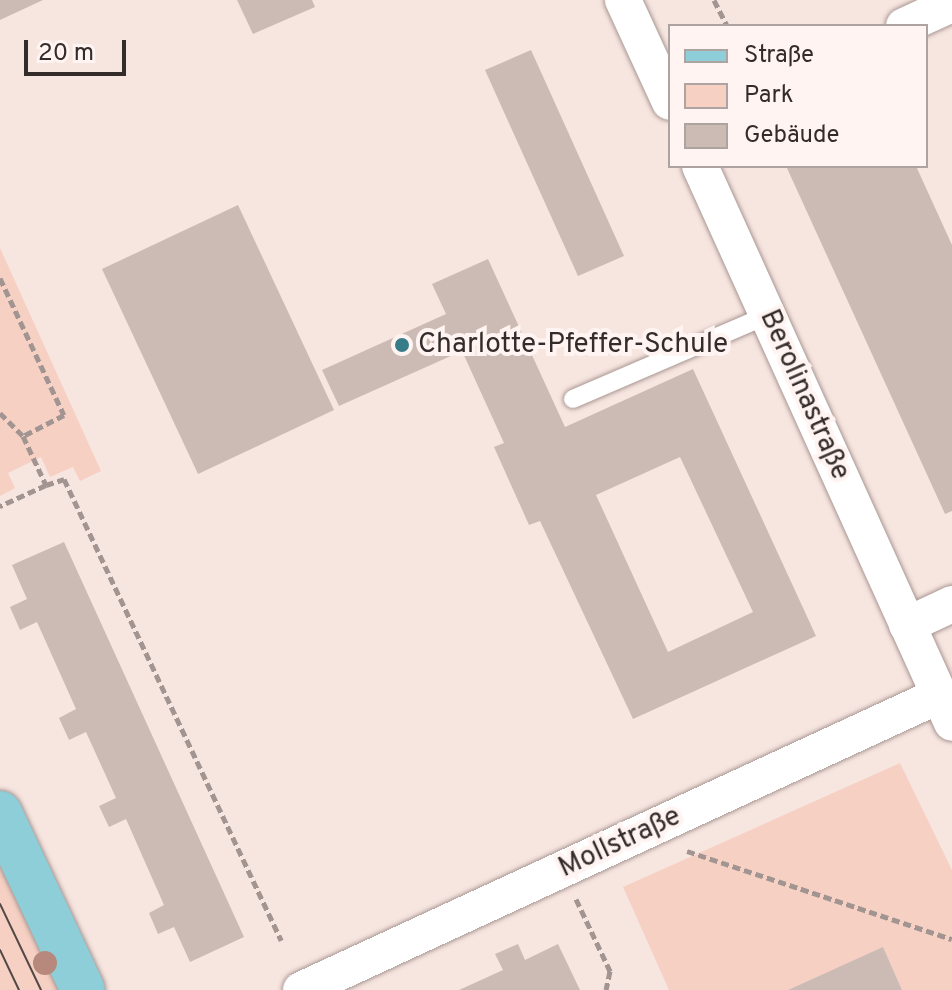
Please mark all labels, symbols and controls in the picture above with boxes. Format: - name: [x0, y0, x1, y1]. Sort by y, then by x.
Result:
- scale bar: [28, 24, 130, 74]
- legend: [668, 24, 928, 168]
- text: 20 m: [38, 39, 94, 69]
- text: Straße: [744, 41, 814, 71]
- text: Park: [744, 81, 794, 111]
- text: Gebäude: [744, 121, 839, 151]
- street label: Berolinastraße: [751, 305, 857, 485]
- place label: Charlotte-Pfeffer-Schule: [418, 328, 728, 362]
- marker: Charlotte-Pfeffer-Schule: [393, 336, 411, 354]
- street label: Mollstraße: [554, 800, 686, 886]

